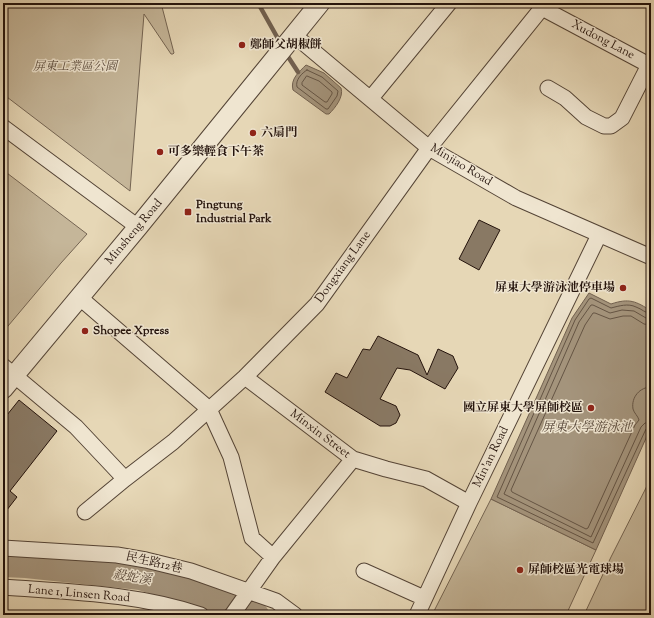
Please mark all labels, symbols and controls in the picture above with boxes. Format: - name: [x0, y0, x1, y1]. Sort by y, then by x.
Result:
- street label: Xudong Lane: [568, 16, 638, 64]
- place label: 鄭師父胡椒餅: [250, 36, 322, 54]
- marker: 鄭師父胡椒餅: [237, 40, 247, 50]
- park label: 屏東工業區公園: [33, 58, 119, 76]
- place label: 六扇門: [261, 124, 297, 142]
- marker: 六扇門: [248, 128, 258, 138]
- street label: Minjiao Road: [427, 139, 496, 191]
- place label: 可多樂輕食下午茶: [168, 143, 264, 161]
- marker: 可多樂輕食下午茶: [155, 147, 165, 157]
- street label: Minsheng Road: [101, 195, 167, 269]
- place label: Pingtung Industrial Park: [195, 196, 272, 228]
- marker: Pingtung Industrial Park: [183, 207, 193, 217]
- street label: Dongxiang Lane: [311, 227, 376, 307]
- place label: 屏東大學游泳池停車場: [495, 279, 615, 297]
- marker: 屏東大學游泳池停車場: [618, 283, 628, 293]
- place label: Shopee Xpress: [93, 322, 169, 340]
- marker: Shopee Xpress: [80, 326, 90, 336]
- place label: 國立屏東大學屏師校區: [463, 399, 583, 417]
- marker: 國立屏東大學屏師校區: [586, 403, 596, 413]
- street label: Minxin Street: [286, 405, 354, 463]
- water label: 屏東大學游泳池: [541, 419, 634, 437]
- street label: Min'an Road: [468, 423, 514, 491]
- street label: 民生路12巷: [124, 548, 184, 578]
- place label: 屏師校區光電球場: [528, 561, 624, 579]
- marker: 屏師校區光電球場: [515, 565, 525, 575]
- water label: 殺蛇溪: [111, 566, 155, 590]
- street label: Lane 1, Linsen Road: [27, 581, 131, 607]

